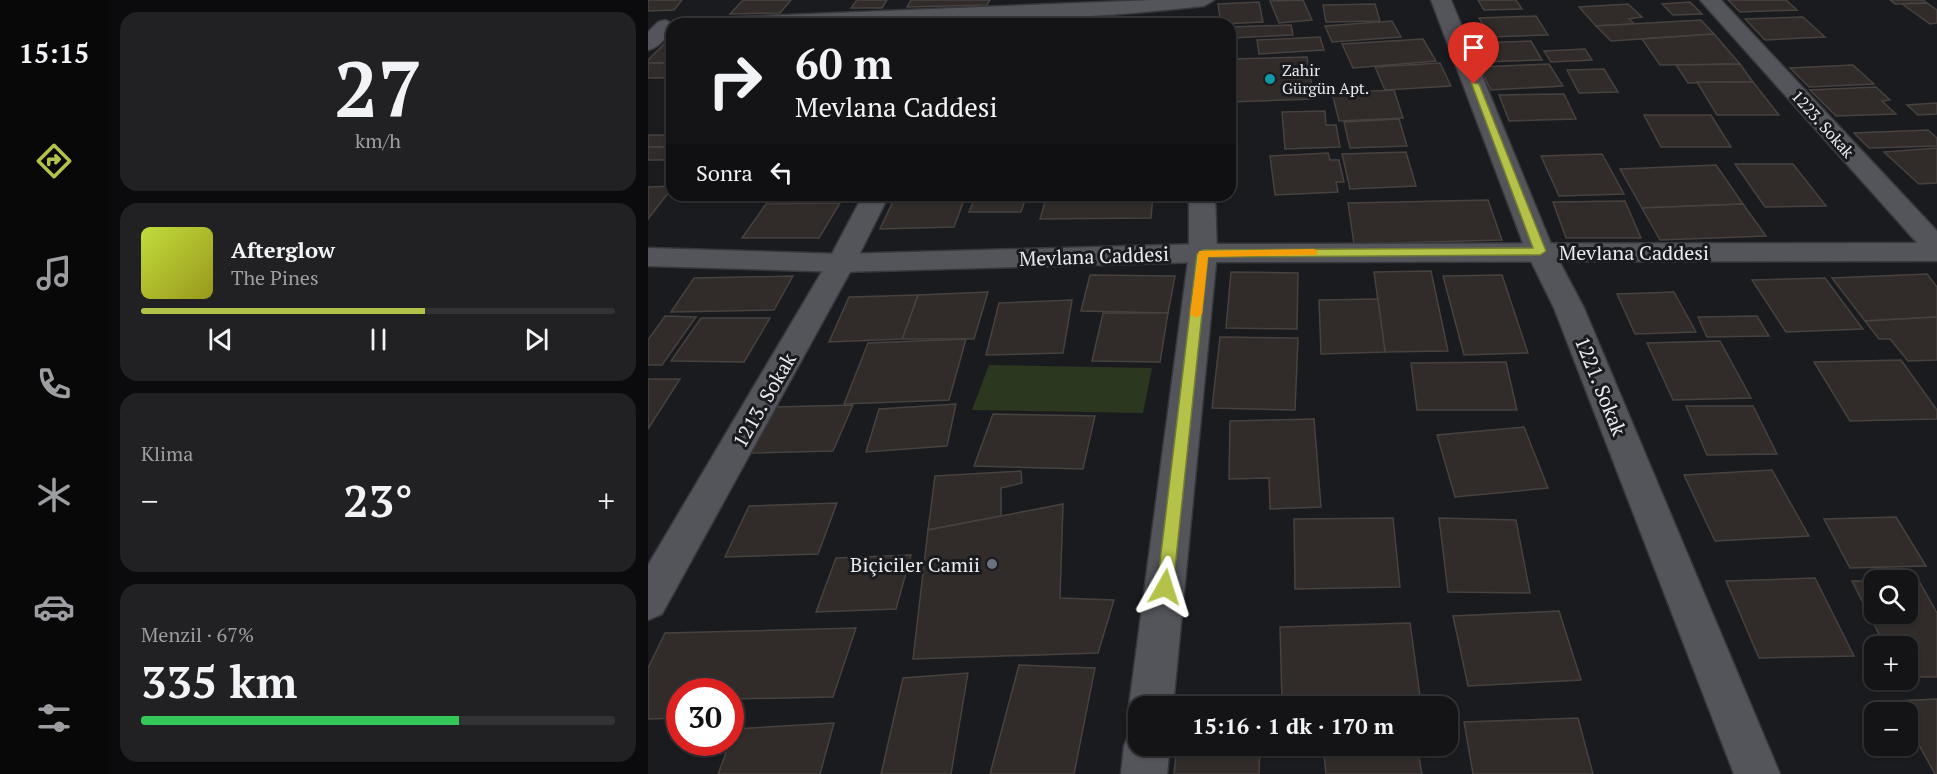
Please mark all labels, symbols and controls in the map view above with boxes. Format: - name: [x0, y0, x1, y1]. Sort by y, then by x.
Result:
- pin: [1448, 22, 1499, 84]
- icon: arrive: [1457, 31, 1490, 64]
- text: 15:15: [19, 35, 89, 71]
- text: 60 m: [795, 35, 893, 91]
- text: 27: [334, 36, 422, 139]
- icon: right: [696, 42, 774, 120]
- place label: Zahir Gürgün Apt.: [1282, 59, 1369, 99]
- marker: Zahir Gürgün Apt.: [1263, 72, 1277, 86]
- street label: 1223. Sokak: [1787, 85, 1860, 163]
- text: Mevlana Caddesi: [795, 89, 998, 125]
- text: km/h: [355, 127, 401, 154]
- icon: directions: [33, 140, 75, 182]
- icon: left: [765, 156, 798, 189]
- text: Sonra: [696, 158, 753, 187]
- text: Afterglow: [231, 235, 335, 264]
- street label: Mevlana Caddesi: [1559, 239, 1709, 266]
- street label: Mevlana Caddesi: [1019, 240, 1169, 272]
- icon: music: [33, 252, 75, 294]
- text: The Pines: [231, 264, 319, 291]
- icon: previous: [204, 323, 237, 356]
- icon: pause: [362, 323, 395, 356]
- icon: next: [520, 323, 553, 356]
- street label: 1221. Sokak: [1569, 332, 1633, 440]
- street label: 1213. Sokak: [726, 347, 802, 452]
- icon: phone: [33, 363, 75, 405]
- text: Klima: [141, 440, 193, 467]
- text: 23°: [343, 470, 413, 530]
- icon: climate: [33, 474, 75, 516]
- text: −: [141, 479, 159, 522]
- text: +: [597, 479, 615, 522]
- place label: Biçiciler Camii: [850, 551, 980, 578]
- position arrow: [1133, 555, 1197, 619]
- marker: Biçiciler Camii: [985, 557, 999, 571]
- map controls: [1864, 570, 1918, 756]
- button: search: [1864, 570, 1918, 624]
- icon: car: [33, 586, 75, 628]
- text: Menzil · 67%: [141, 621, 254, 648]
- button: +: [1864, 636, 1918, 690]
- text: 335 km: [141, 651, 297, 711]
- speed limit sign: 30: [666, 678, 744, 756]
- icon: filters: [33, 697, 75, 739]
- button: −: [1864, 702, 1918, 756]
- text: 15:16 · 1 dk · 170 m: [1192, 711, 1394, 740]

